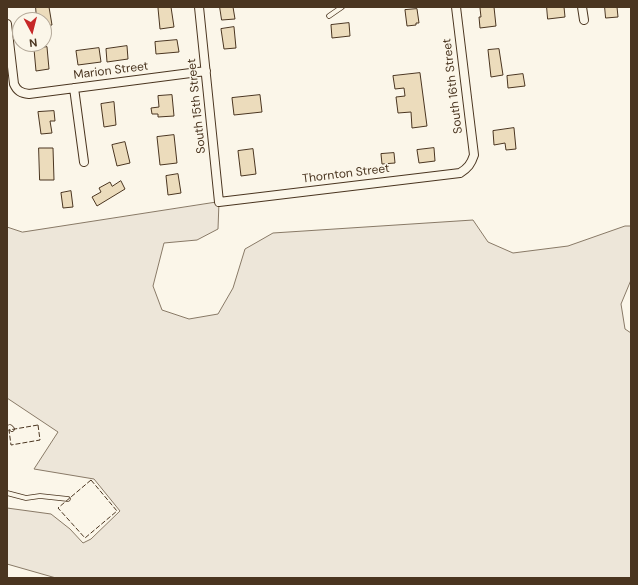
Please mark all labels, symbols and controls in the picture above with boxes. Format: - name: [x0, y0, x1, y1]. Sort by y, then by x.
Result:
- north arrow: [12, 12, 52, 52]
- text: N: [29, 35, 38, 50]
- street label: South 16th Street: [440, 38, 466, 134]
- street label: South 15th Street: [185, 58, 209, 154]
- street label: Marion Street: [73, 59, 149, 83]
- street label: Thornton Street: [302, 162, 390, 186]

